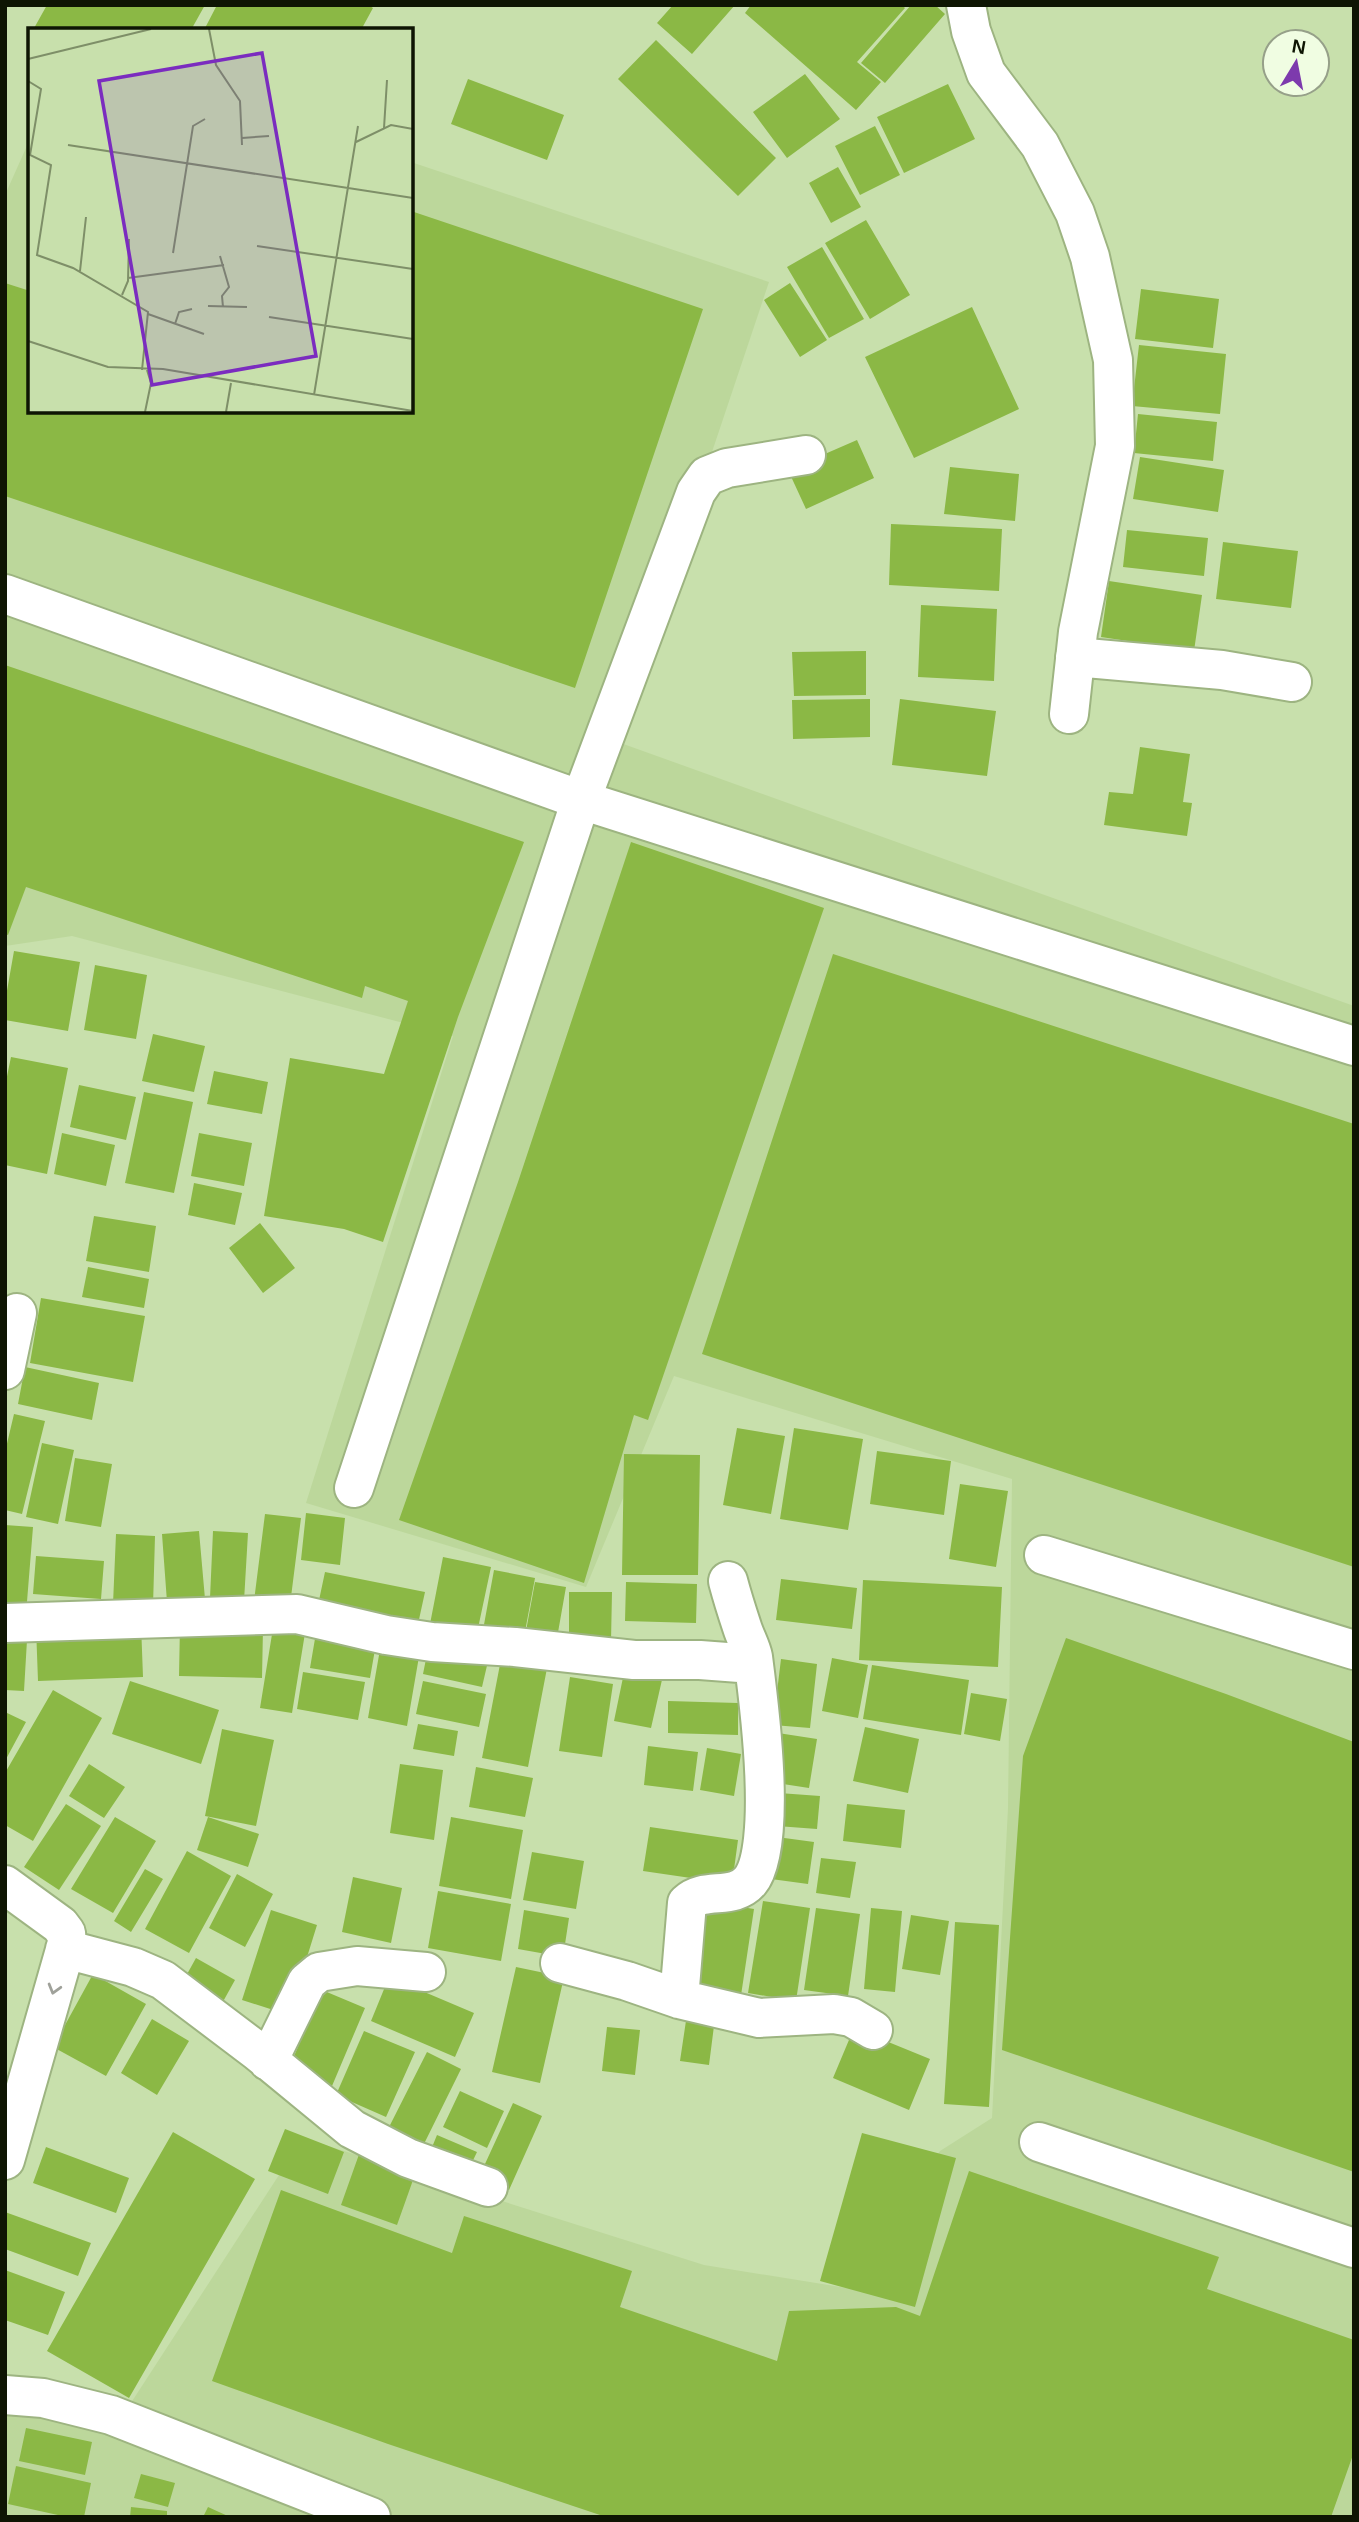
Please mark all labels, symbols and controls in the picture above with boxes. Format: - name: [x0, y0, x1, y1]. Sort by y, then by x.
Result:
- inset map: [28, 28, 413, 413]
- north arrow: [1261, 28, 1331, 98]
- text: N: [1290, 35, 1307, 58]
- one-way arrow: [47, 1983, 62, 1995]

